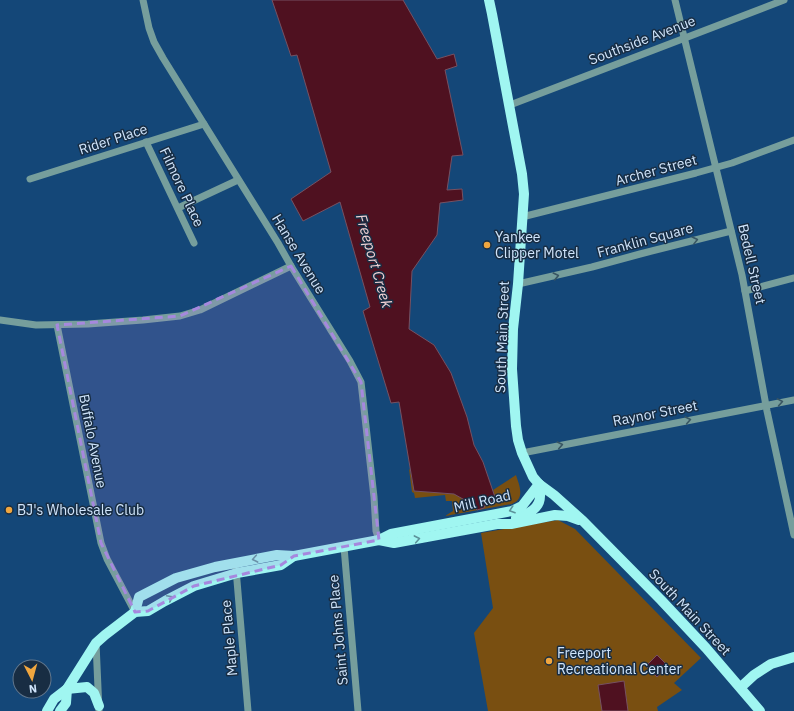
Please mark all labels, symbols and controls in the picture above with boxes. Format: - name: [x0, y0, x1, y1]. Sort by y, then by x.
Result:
- street label: Southside Avenue: [586, 11, 698, 69]
- street label: Rider Place: [76, 119, 150, 159]
- street label: Filmore Place: [156, 144, 208, 230]
- street label: Archer Street: [613, 150, 699, 190]
- street label: Hanse Avenue: [268, 211, 330, 297]
- water label: Freeport Creek: [352, 212, 397, 310]
- street label: Franklin Square: [595, 218, 695, 261]
- street label: Bedell Street: [734, 222, 770, 306]
- place label: Yankee Clipper Motel: [495, 228, 579, 262]
- one-way arrow: [691, 236, 698, 245]
- marker: Yankee Clipper Motel: [482, 240, 492, 250]
- one-way arrow: [553, 272, 559, 280]
- street label: South Main Street: [491, 281, 513, 393]
- street label: Buffalo Avenue: [75, 392, 111, 490]
- street label: Raynor Street: [611, 396, 699, 430]
- one-way arrow: [777, 399, 783, 407]
- one-way arrow: [685, 417, 691, 425]
- one-way arrow: [557, 442, 563, 450]
- street label: Mill Road: [452, 486, 512, 516]
- place label: BJ's Wholesale Club: [17, 501, 144, 519]
- marker: BJ's Wholesale Club: [4, 505, 14, 515]
- one-way arrow: [509, 505, 516, 514]
- one-way arrow: [414, 535, 420, 543]
- one-way arrow: [252, 554, 258, 563]
- street label: South Main Street: [645, 565, 735, 659]
- street label: Saint Johns Place: [324, 574, 352, 686]
- one-way arrow: [166, 595, 173, 603]
- street label: Maple Place: [217, 599, 241, 677]
- place label: Freeport Recreational Center: [557, 644, 682, 678]
- marker: Freeport Recreational Center: [544, 656, 554, 666]
- north arrow: [12, 659, 52, 699]
- text: N: [28, 682, 38, 696]

